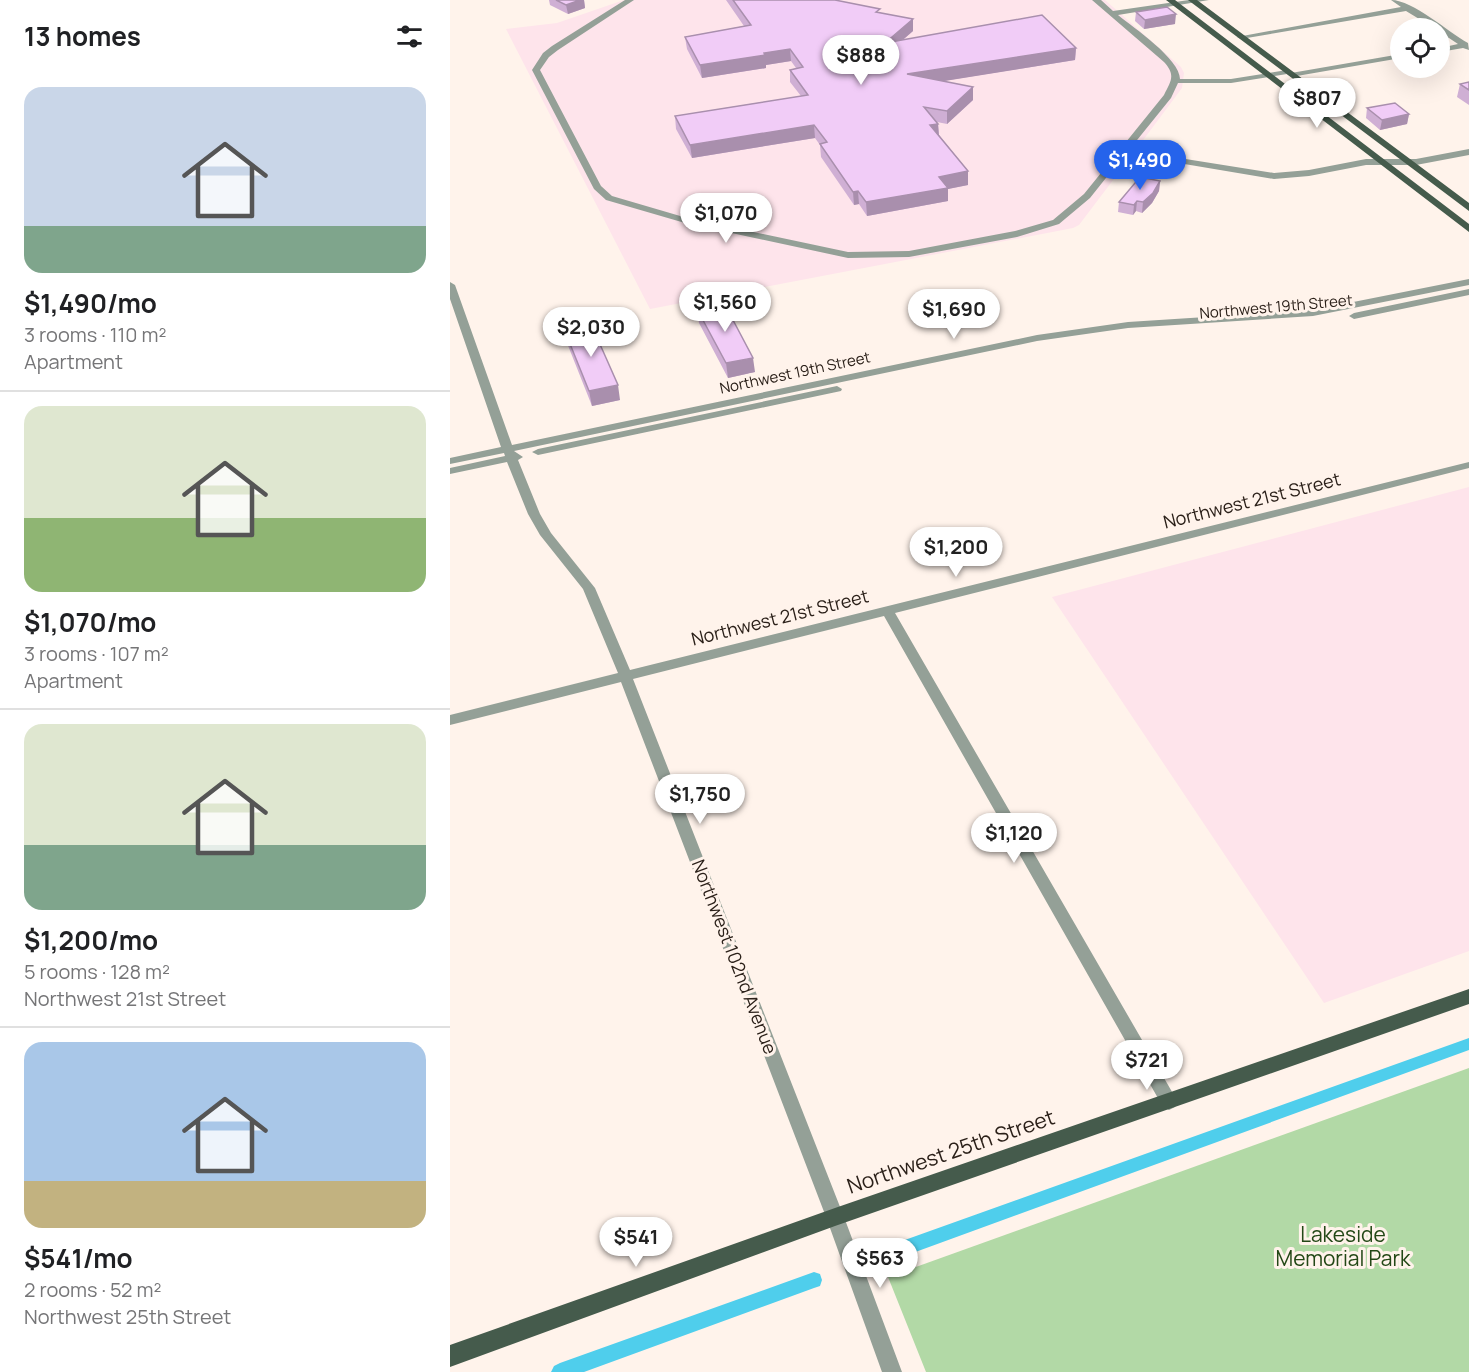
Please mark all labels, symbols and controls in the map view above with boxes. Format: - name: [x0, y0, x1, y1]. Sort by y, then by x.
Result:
- text: 13 homes: [24, 18, 141, 54]
- map controls: [1390, 18, 1450, 78]
- button: locate: [1390, 18, 1450, 78]
- icon: filters: [393, 20, 426, 53]
- pin: $888: [825, 35, 897, 86]
- text: $888: [836, 41, 886, 68]
- pin: $807: [1281, 78, 1353, 129]
- text: $807: [1293, 84, 1341, 111]
- icon: home: [171, 126, 279, 234]
- pin: $1,490: [1091, 140, 1189, 191]
- text: $1,490: [1108, 146, 1172, 173]
- pin: $1,070: [677, 193, 775, 244]
- text: $1,070: [694, 199, 758, 226]
- pin: $1,560: [676, 282, 774, 333]
- text: $1,490/mo: [24, 285, 157, 321]
- text: $1,560: [693, 288, 757, 315]
- pin: $1,690: [905, 289, 1003, 340]
- street label: Northwest 19th Street: [1199, 289, 1353, 324]
- text: $1,690: [922, 295, 986, 322]
- pin: $2,030: [542, 307, 640, 358]
- text: $2,030: [557, 313, 625, 340]
- text: 3 rooms · 110 m²: [24, 321, 166, 348]
- street label: Northwest 19th Street: [718, 346, 872, 399]
- text: Apartment: [24, 348, 123, 375]
- icon: home: [171, 445, 279, 553]
- street label: Northwest 21st Street: [1161, 466, 1343, 534]
- pin: $1,200: [907, 527, 1005, 578]
- text: $1,200: [924, 533, 988, 560]
- street label: Northwest 21st Street: [689, 583, 871, 651]
- text: $1,070/mo: [24, 604, 156, 640]
- text: 3 rooms · 107 m²: [24, 640, 169, 667]
- text: Apartment: [24, 667, 123, 694]
- icon: home: [171, 763, 279, 871]
- pin: $1,750: [651, 774, 749, 825]
- text: $1,750: [669, 780, 731, 807]
- pin: $1,120: [965, 813, 1063, 864]
- text: $1,120: [985, 819, 1043, 846]
- street label: Northwest 102nd Avenue: [687, 856, 783, 1057]
- text: $1,200/mo: [24, 922, 158, 958]
- text: 5 rooms · 128 m²: [24, 958, 170, 985]
- text: Northwest 21st Street: [24, 985, 226, 1012]
- pin: $721: [1111, 1040, 1183, 1091]
- text: $721: [1125, 1046, 1169, 1073]
- icon: home: [171, 1081, 279, 1189]
- street label: Northwest 25th Street: [843, 1102, 1058, 1200]
- pin: $541: [600, 1217, 672, 1268]
- park label: Lakeside Memorial Park: [1276, 1220, 1411, 1272]
- text: $541: [613, 1223, 659, 1250]
- pin: $563: [844, 1238, 916, 1289]
- text: $541/mo: [24, 1240, 132, 1276]
- text: $563: [856, 1244, 904, 1271]
- text: 2 rooms · 52 m²: [24, 1276, 161, 1303]
- text: Northwest 25th Street: [24, 1303, 231, 1330]

